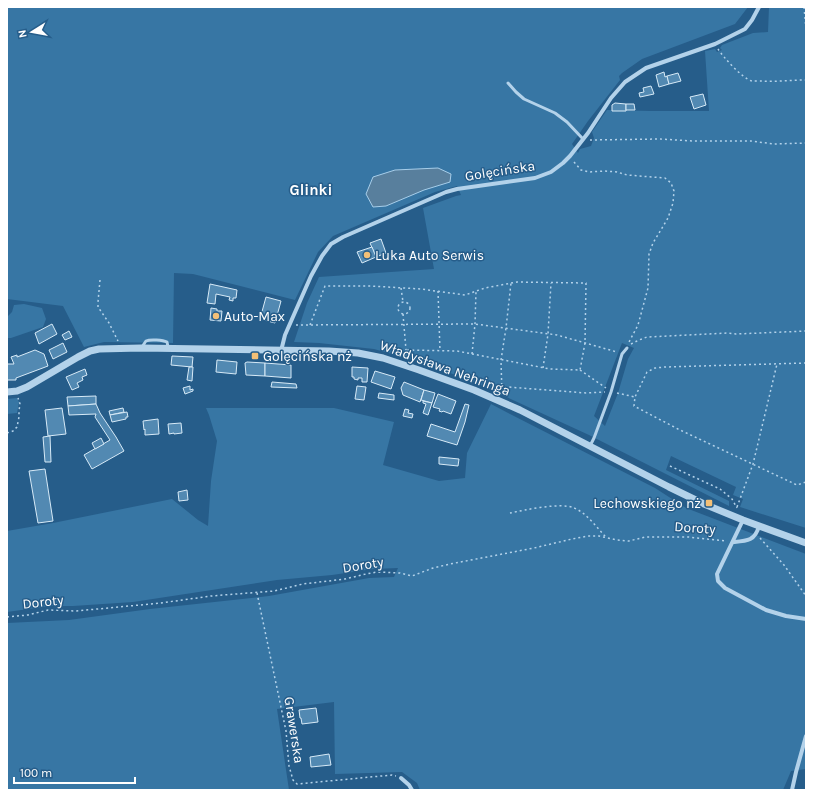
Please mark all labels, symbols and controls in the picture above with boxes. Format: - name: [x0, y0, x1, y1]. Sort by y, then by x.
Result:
- north arrow: [12, 12, 52, 52]
- text: N: [16, 29, 30, 39]
- street label: Golęcińska: [464, 157, 536, 185]
- district label: Glinki: [290, 181, 332, 199]
- place label: Luka Auto Serwis: [375, 247, 484, 264]
- marker: Luka Auto Serwis: [362, 250, 372, 260]
- place label: Auto-Max: [224, 308, 285, 325]
- marker: Auto-Max: [211, 311, 221, 321]
- street label: Władysława Nehringa: [377, 336, 513, 400]
- place label: Golęcińska nż: [263, 348, 352, 365]
- marker: Golęcińska nż: [250, 351, 260, 361]
- place label: Lechowskiego nż: [593, 495, 701, 512]
- marker: Lechowskiego nż: [704, 498, 714, 508]
- street label: Doroty: [674, 518, 717, 538]
- street label: Doroty: [341, 553, 385, 577]
- street label: Doroty: [22, 591, 65, 613]
- street label: Grawerska: [280, 696, 308, 764]
- scale bar: [14, 759, 135, 785]
- text: 100 m: [20, 766, 52, 780]

